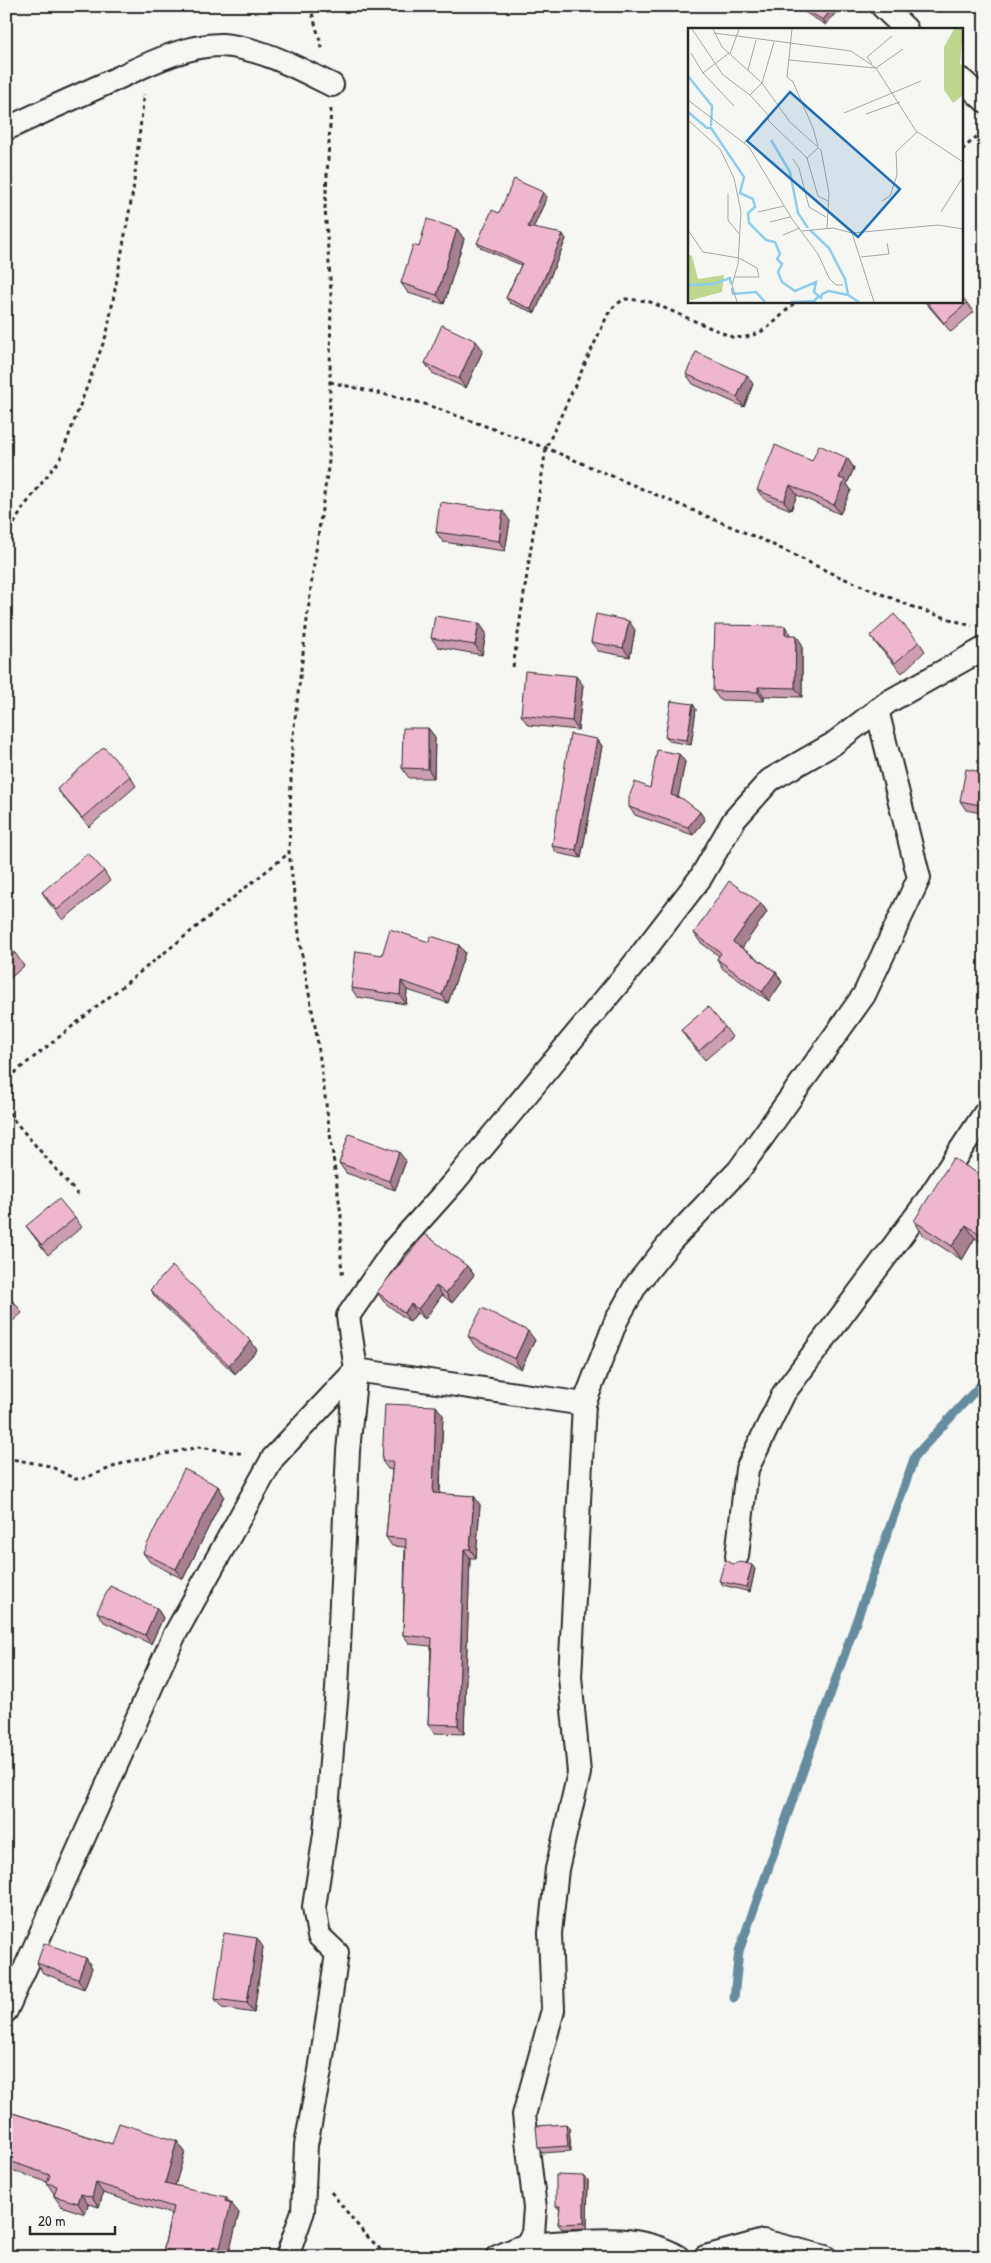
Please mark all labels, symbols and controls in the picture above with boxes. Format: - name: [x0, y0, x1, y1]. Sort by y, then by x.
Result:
- inset map: [688, 28, 964, 302]
- scale bar: [30, 2203, 115, 2235]
- text: 20 m: [38, 2210, 65, 2231]

